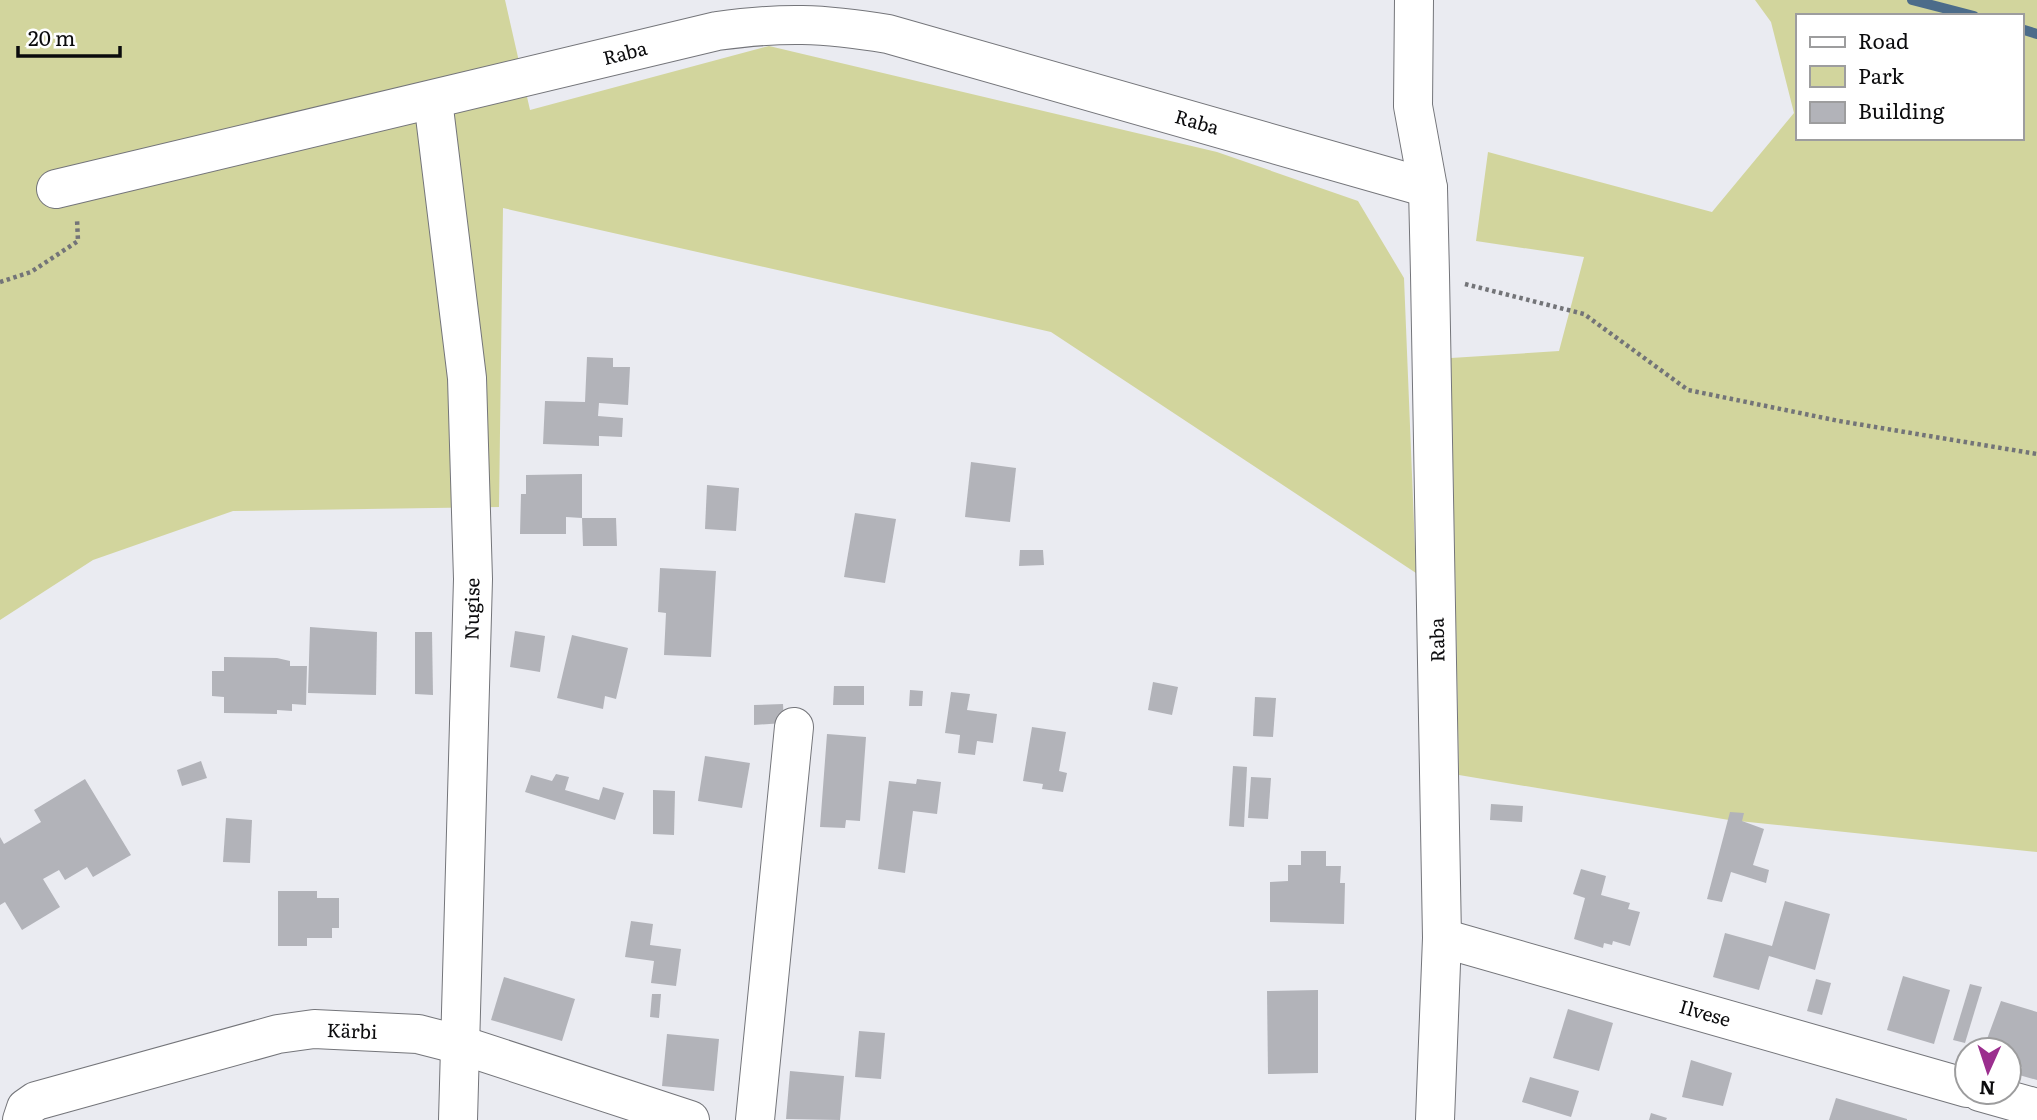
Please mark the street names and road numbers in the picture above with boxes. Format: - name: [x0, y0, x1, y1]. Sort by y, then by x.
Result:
- street label: Raba: [600, 33, 651, 71]
- street label: Raba: [1172, 101, 1223, 141]
- street label: Nugise: [456, 577, 486, 640]
- street label: Raba: [1422, 617, 1450, 663]
- street label: Ilvese: [1676, 991, 1734, 1033]
- street label: Kärbi: [326, 1015, 378, 1045]

